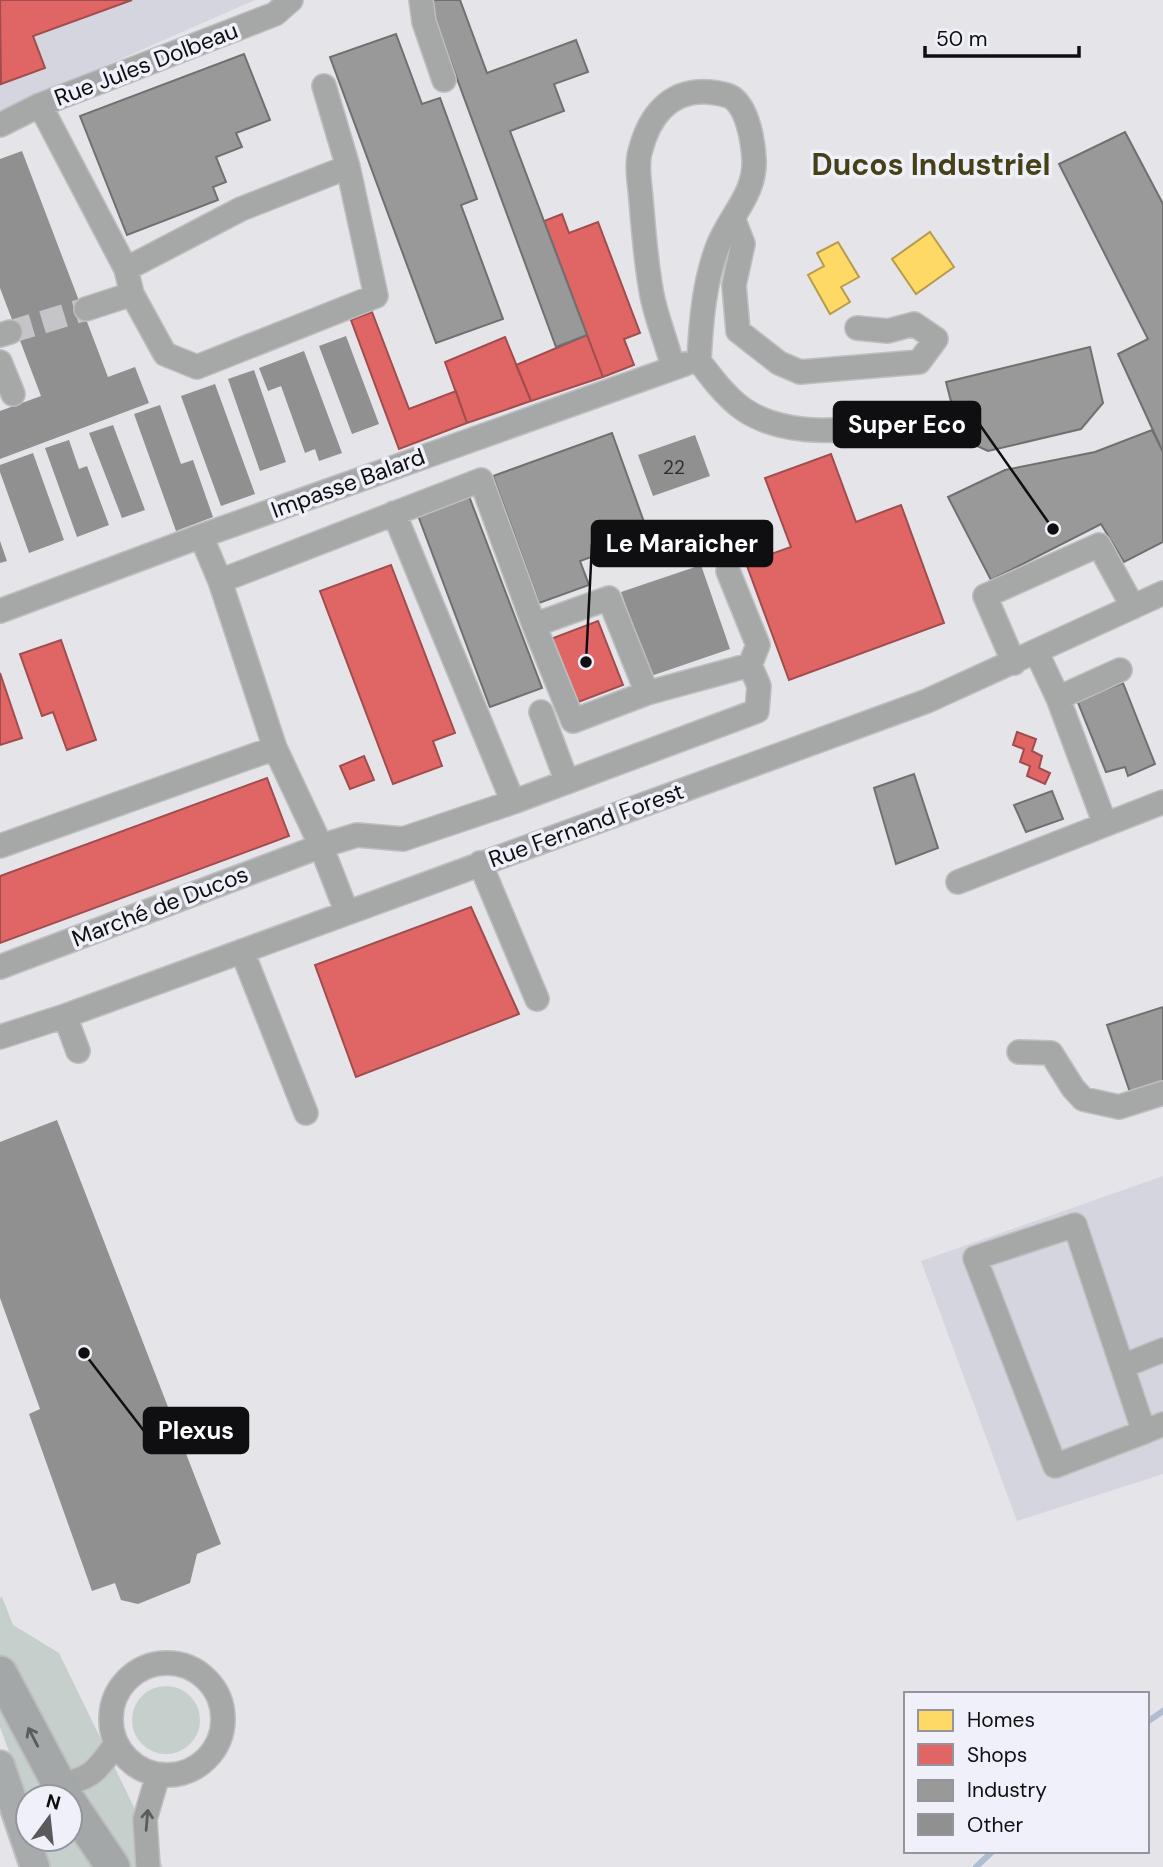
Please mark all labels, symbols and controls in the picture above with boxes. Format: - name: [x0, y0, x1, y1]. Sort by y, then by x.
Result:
- scale bar: [925, 14, 1079, 58]
- street label: Rue Jules Dolbeau: [50, 15, 242, 113]
- text: 50 m: [936, 25, 987, 53]
- district label: Ducos Industriel: [811, 145, 1051, 184]
- callout: Super Eco: [834, 402, 980, 447]
- text: Super Eco: [848, 409, 966, 440]
- street label: Impasse Balard: [267, 441, 429, 525]
- house number: 22: [663, 455, 685, 480]
- callout: Le Maraicher: [592, 521, 772, 566]
- text: Le Maraicher: [606, 528, 758, 559]
- street label: Rue Fernand Forest: [484, 776, 688, 874]
- street label: Marché de Ducos: [68, 859, 252, 953]
- callout: Plexus: [144, 1408, 248, 1453]
- text: Plexus: [158, 1415, 234, 1446]
- legend: [904, 1692, 1149, 1853]
- text: Homes: [967, 1706, 1035, 1734]
- one-way arrow: [26, 1727, 40, 1748]
- text: Shops: [967, 1741, 1027, 1769]
- text: Industry: [967, 1776, 1047, 1804]
- north arrow: [14, 1783, 84, 1853]
- text: N: [43, 1788, 63, 1816]
- one-way arrow: [141, 1809, 154, 1832]
- text: Other: [967, 1811, 1023, 1839]

